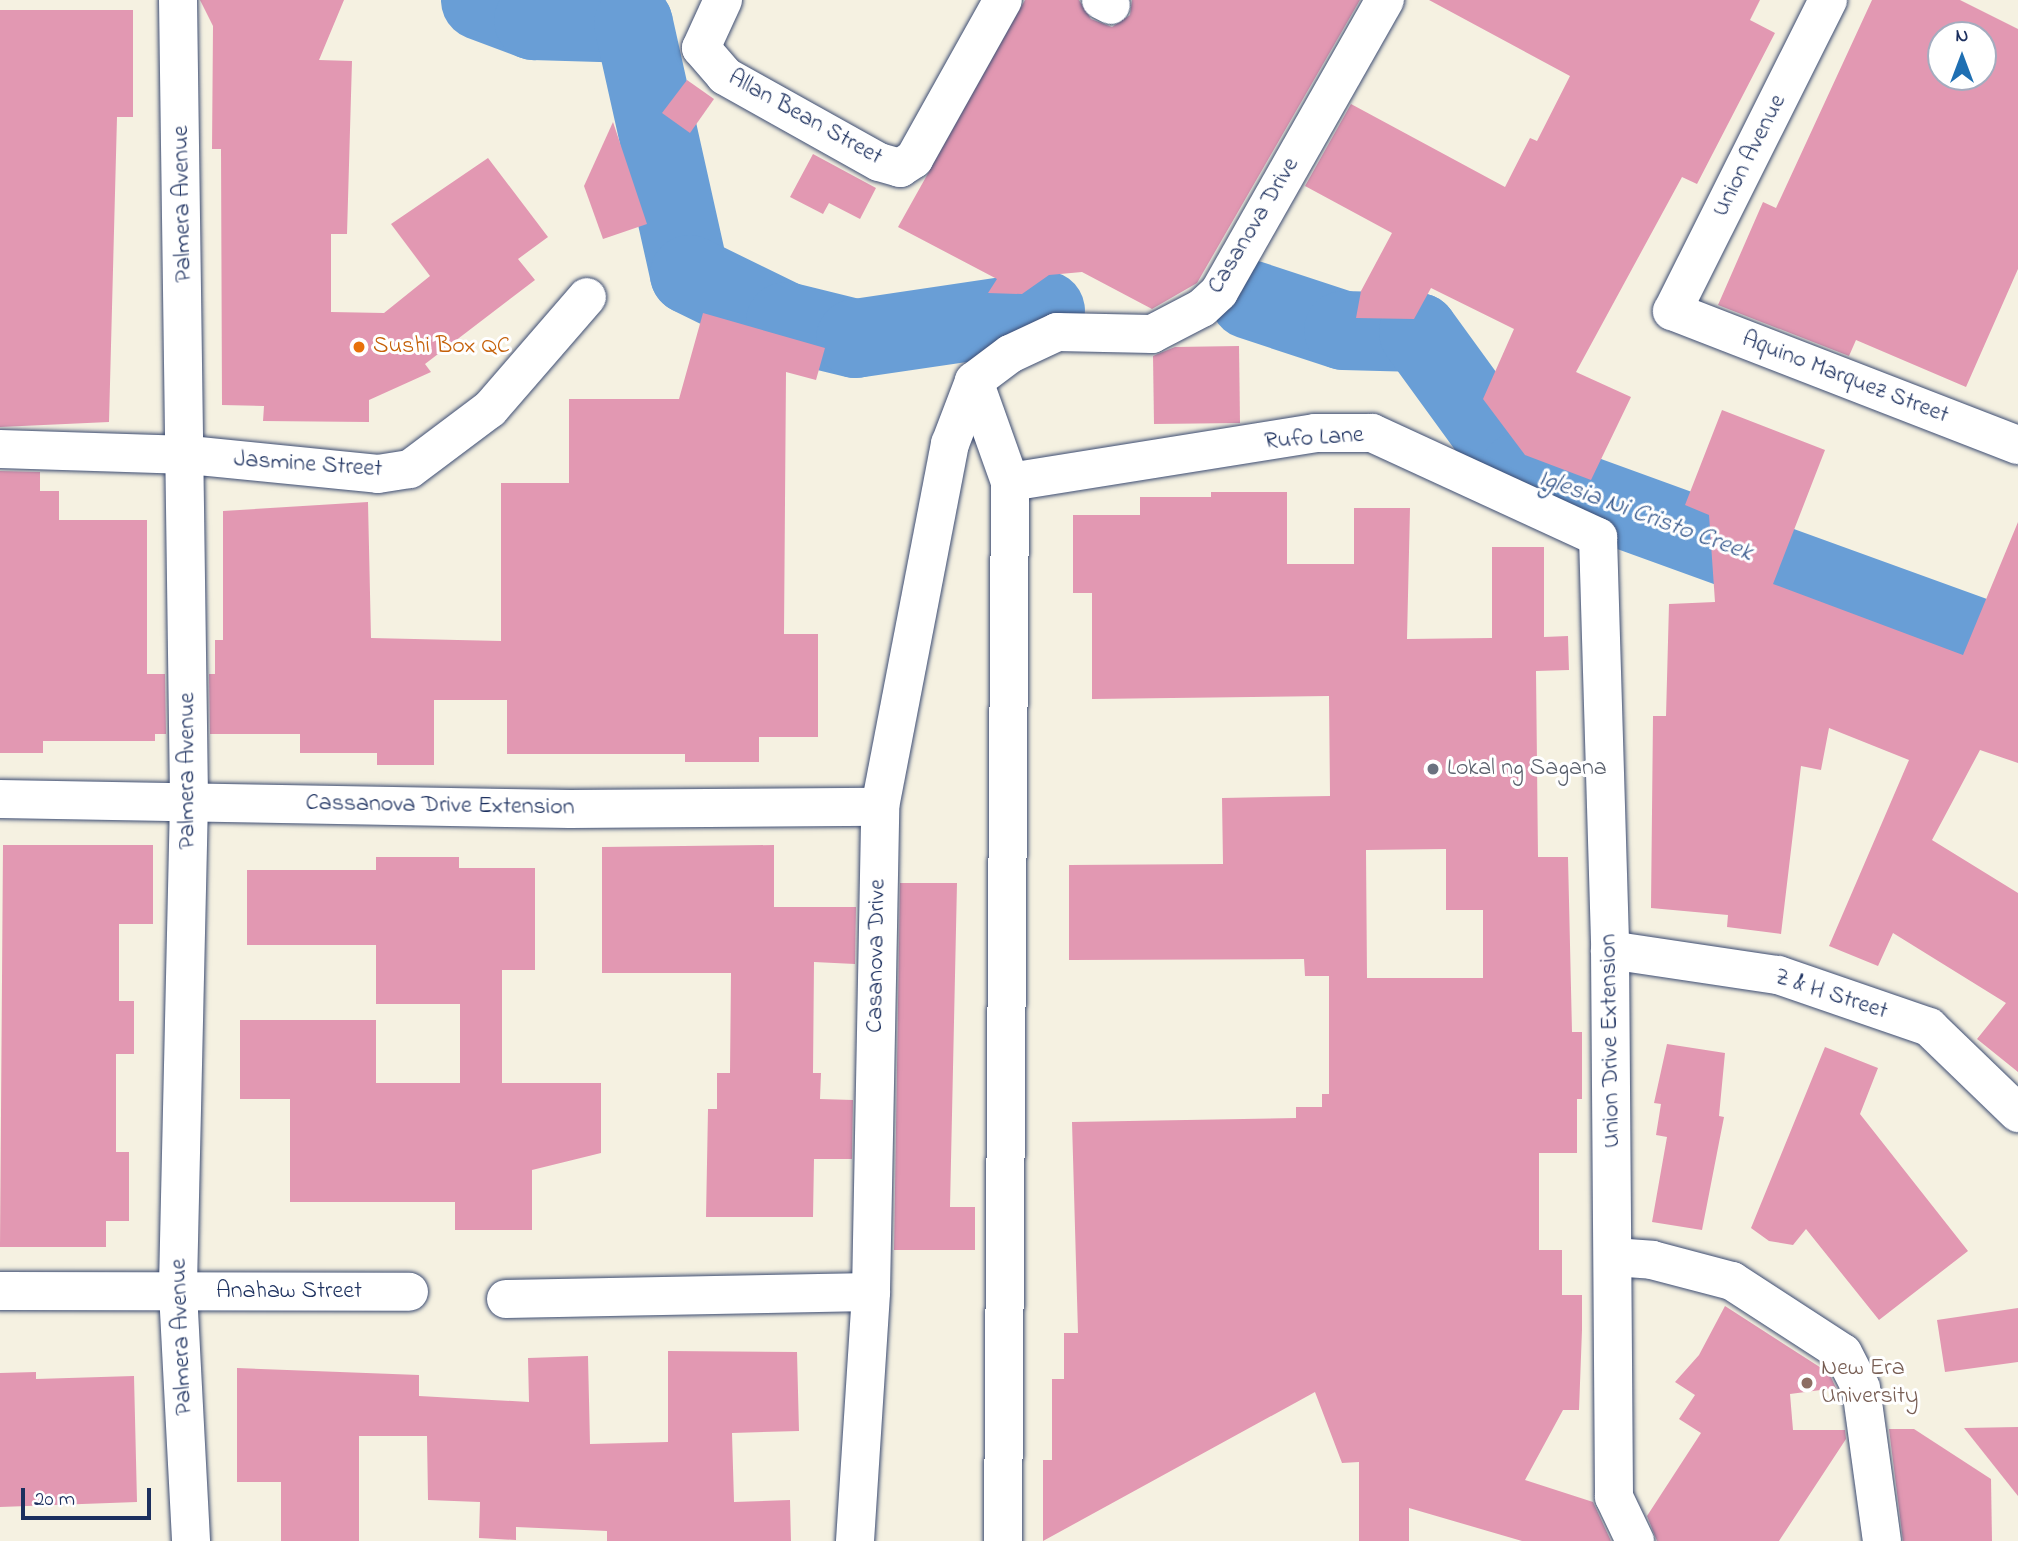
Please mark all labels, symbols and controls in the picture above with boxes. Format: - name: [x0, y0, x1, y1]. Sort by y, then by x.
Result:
- north arrow: [1927, 21, 1997, 91]
- text: N: [1956, 23, 1968, 50]
- street label: Allan Bean Street: [723, 64, 887, 172]
- street label: Union Avenue: [1707, 90, 1793, 222]
- street label: Palmera Avenue: [167, 125, 199, 283]
- street label: Casanova Drive: [1202, 153, 1306, 299]
- street label: Aquino Marquez Street: [1738, 325, 1952, 431]
- place label: Sushi Box QC: [373, 333, 510, 361]
- marker: Sushi Box QC: [351, 339, 367, 355]
- street label: Rufo Lane: [1263, 421, 1365, 457]
- street label: Jasmine Street: [233, 445, 383, 485]
- water label: Iglesia Ni Cristo Creek: [1533, 464, 1757, 570]
- street label: Palmera Avenue: [174, 693, 202, 849]
- place label: Lokal ng Sagana: [1447, 755, 1607, 783]
- marker: Lokal ng Sagana: [1425, 761, 1441, 777]
- street label: Cassanova Drive Extension: [305, 789, 575, 823]
- street label: Casanova Drive: [861, 879, 893, 1033]
- street label: Union Drive Extension: [1595, 933, 1627, 1149]
- street label: Z & H Street: [1771, 963, 1891, 1027]
- street label: Palmera Avenue: [165, 1258, 199, 1416]
- street label: Anahaw Street: [216, 1278, 362, 1306]
- place label: New Era University: [1821, 1355, 1918, 1411]
- marker: New Era University: [1799, 1375, 1815, 1391]
- scale bar: [24, 1474, 154, 1518]
- text: 20 m: [34, 1485, 75, 1515]

